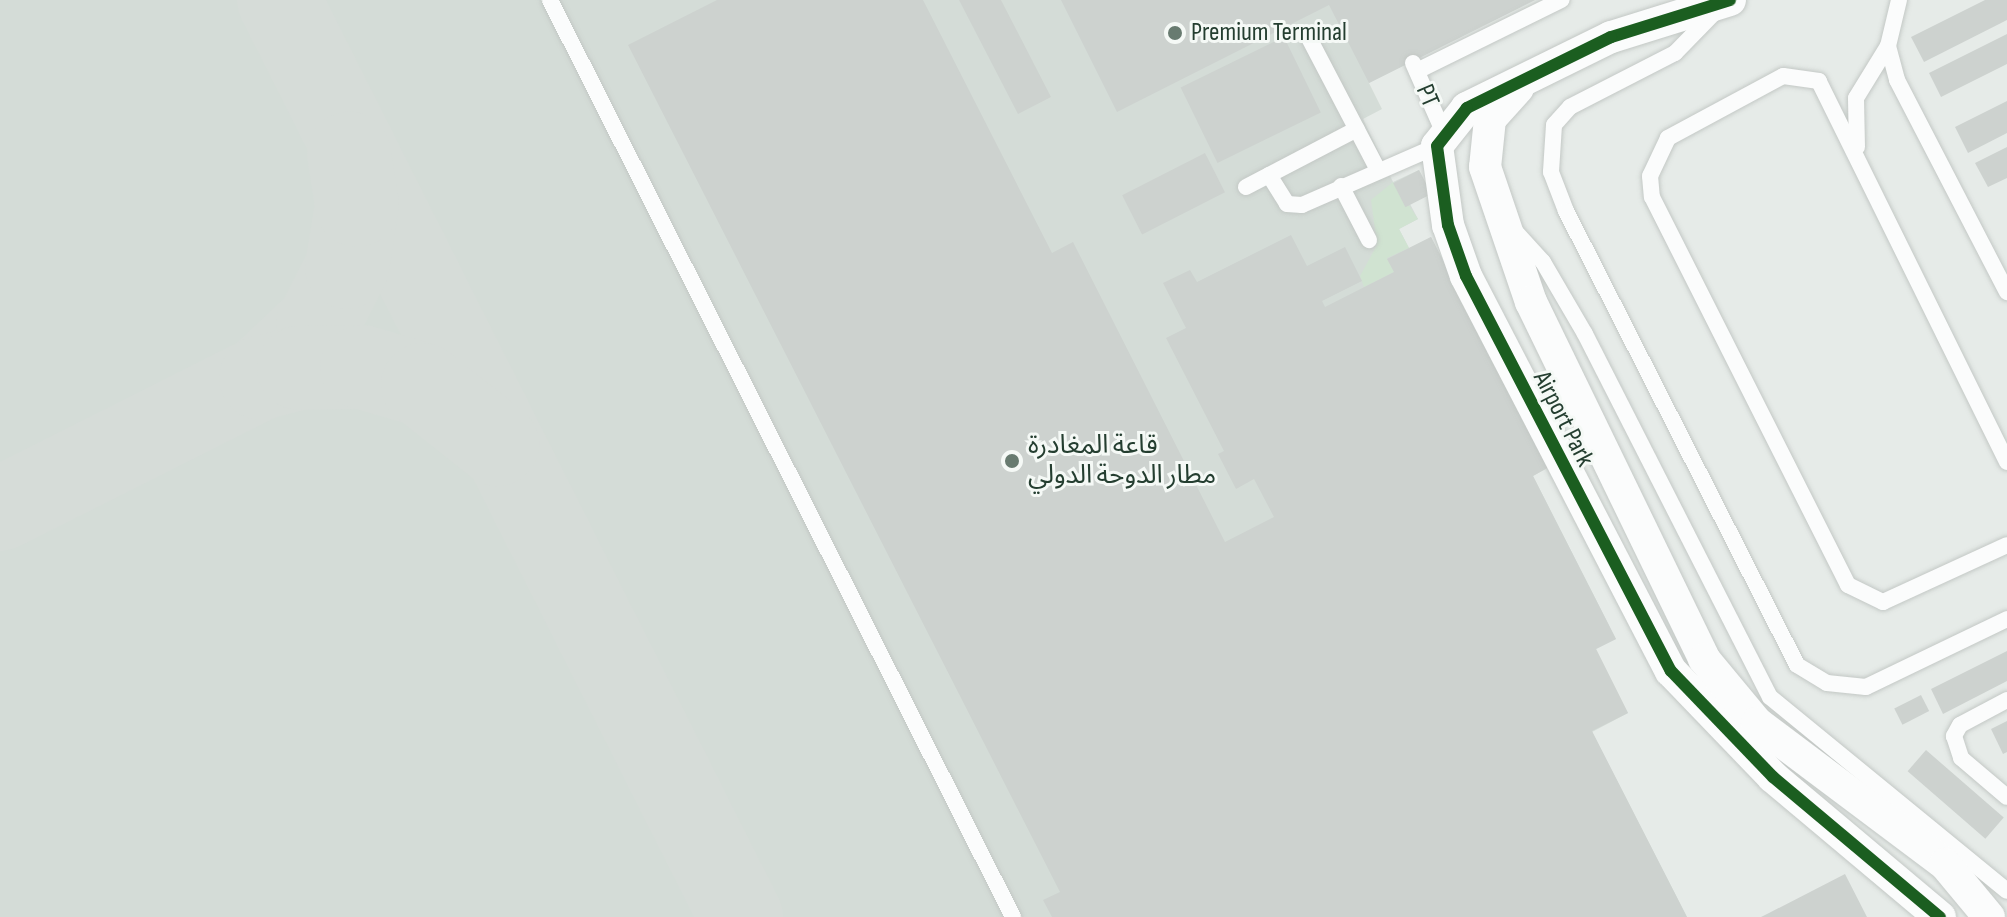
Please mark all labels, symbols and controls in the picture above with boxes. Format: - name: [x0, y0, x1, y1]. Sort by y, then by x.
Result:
- place label: Premium Terminal: [1191, 17, 1347, 49]
- marker: Premium Terminal: [1166, 24, 1184, 42]
- street label: PT: [1408, 80, 1446, 112]
- street label: Airport Park: [1526, 366, 1600, 472]
- place label: قاعة المغادرة مطار الدوحة الدولي: [1028, 430, 1216, 492]
- marker: قاعة المغادرة مطار الدوحة الدولي: [1003, 452, 1021, 470]

